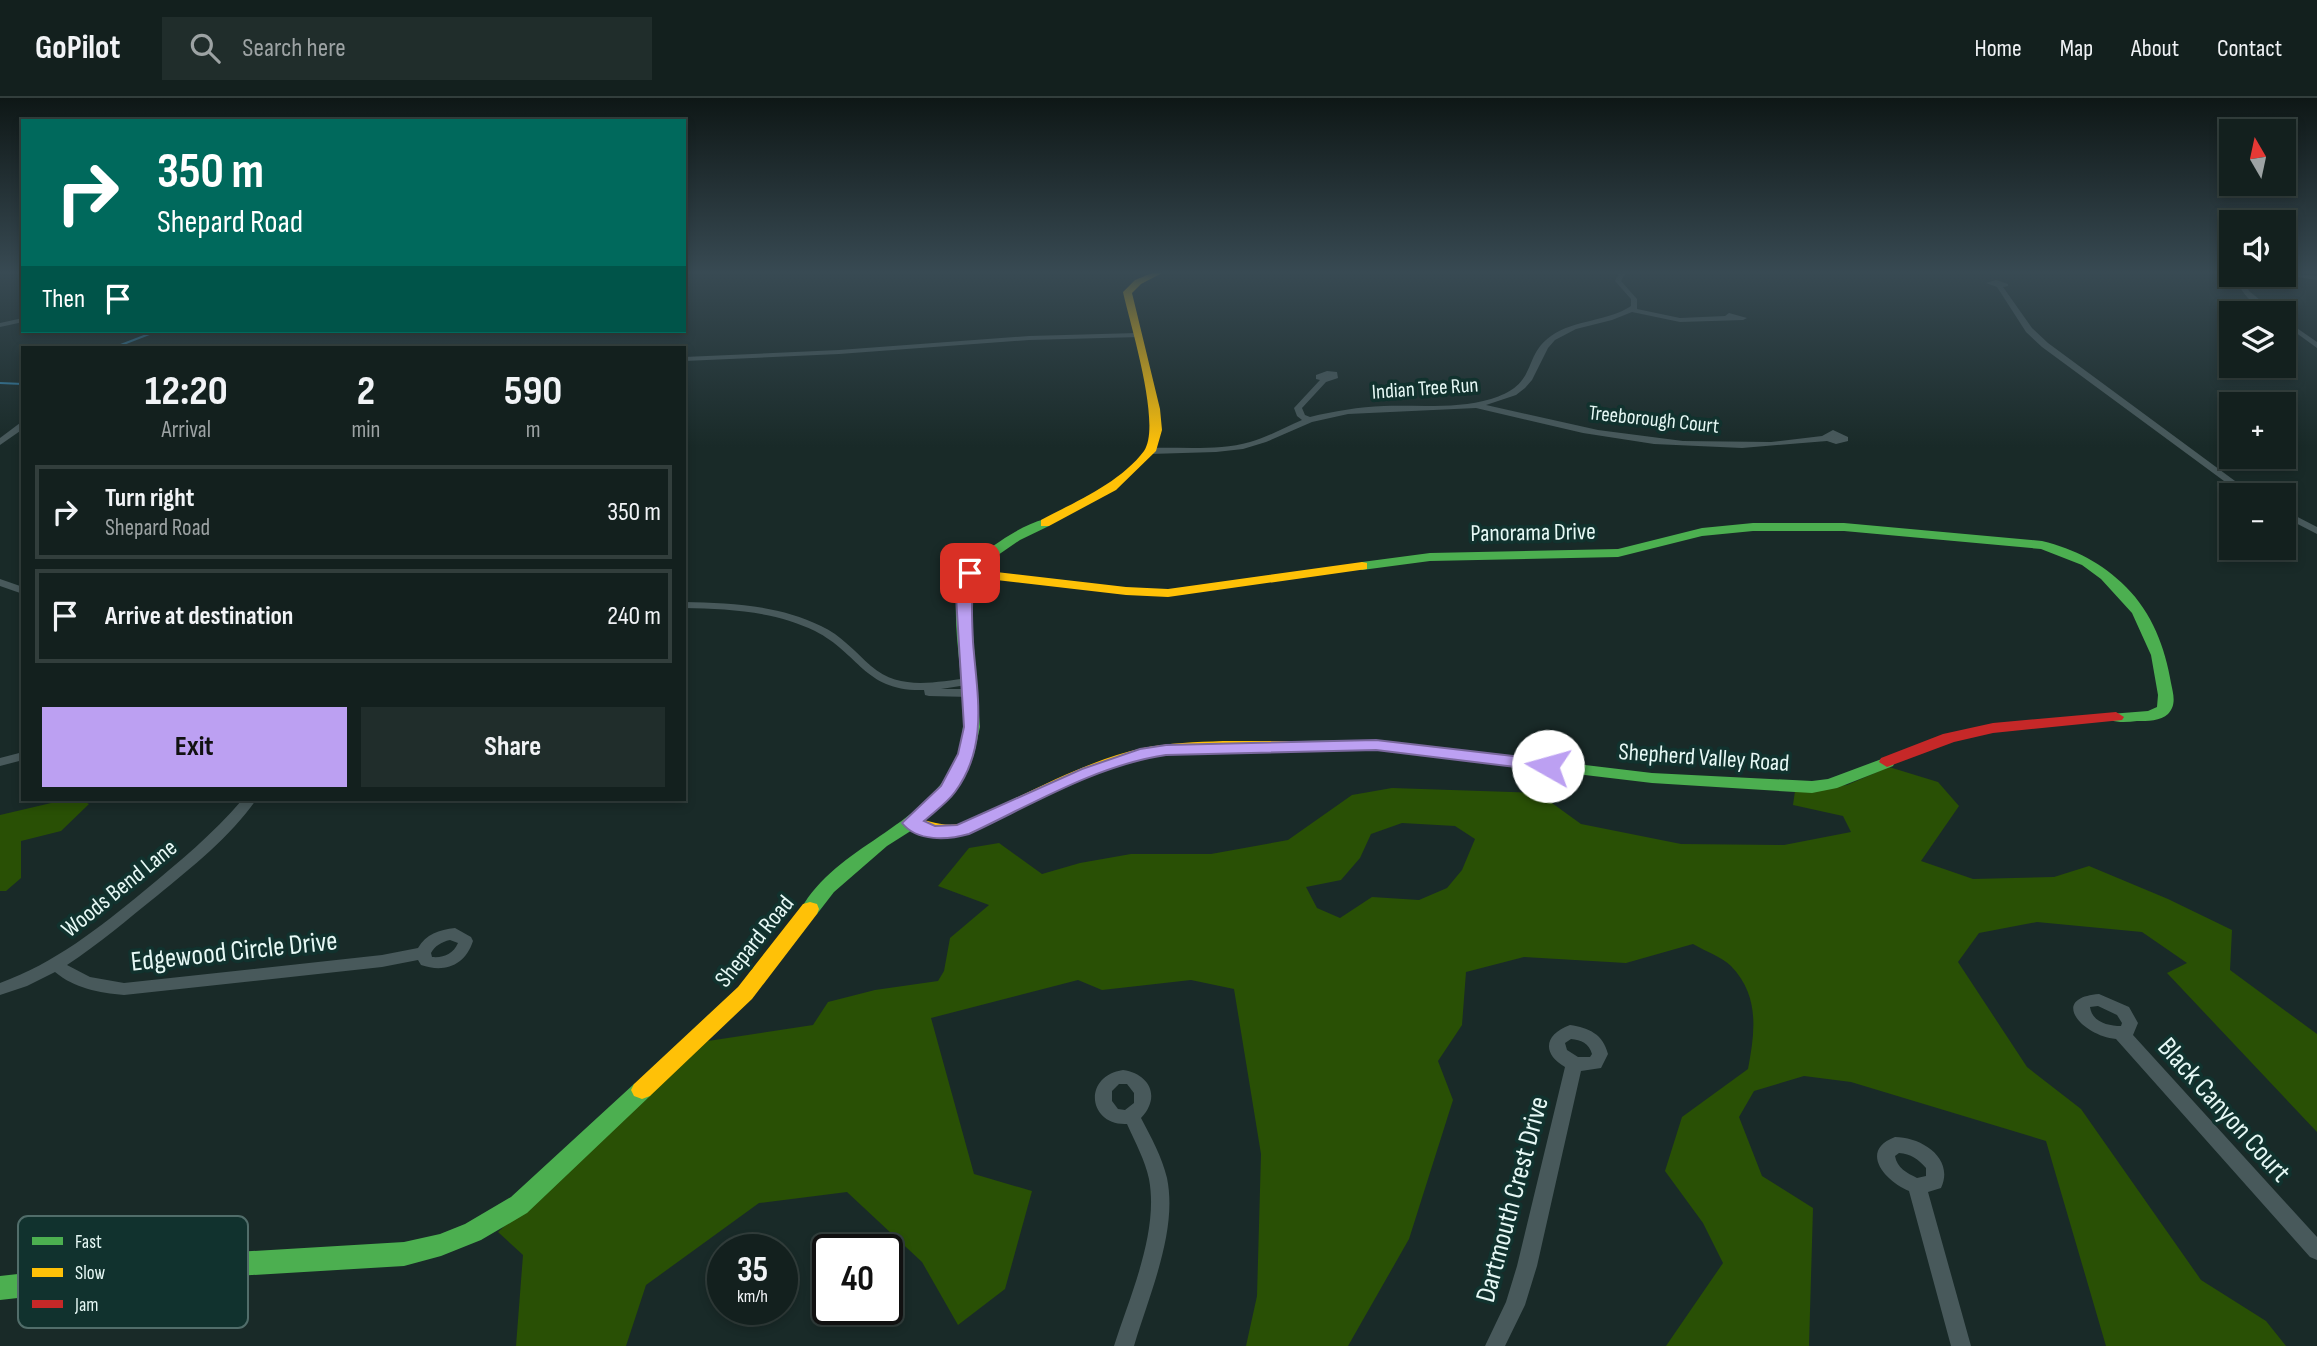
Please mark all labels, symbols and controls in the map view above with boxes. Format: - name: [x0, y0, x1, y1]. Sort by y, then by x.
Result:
- search box: [162, 17, 652, 80]
- text: GoPilot: [35, 28, 120, 68]
- icon: search: [186, 29, 224, 67]
- text: Search here: [242, 33, 346, 64]
- text: Home: [1974, 34, 2022, 63]
- text: Map: [2060, 34, 2093, 63]
- text: About: [2131, 34, 2179, 63]
- text: Contact: [2217, 34, 2282, 63]
- north arrow: [2219, 119, 2296, 196]
- map controls: [2219, 119, 2296, 560]
- text: 350 m: [157, 143, 264, 202]
- icon: right: [42, 147, 133, 238]
- text: Shepard Road: [157, 203, 303, 242]
- button: sound: [2219, 210, 2296, 287]
- icon: arrive: [99, 280, 137, 318]
- text: Then: [42, 284, 85, 315]
- button: layers: [2219, 301, 2296, 378]
- text: 12:20: [145, 366, 228, 417]
- text: 2: [357, 366, 375, 417]
- text: 590: [504, 366, 562, 417]
- street label: Indian Tree Run: [1371, 372, 1479, 405]
- button: +: [2219, 392, 2296, 469]
- street label: Treeborough Court: [1587, 400, 1720, 439]
- text: Arrival: [161, 416, 211, 444]
- text: min: [351, 416, 380, 444]
- text: m: [526, 416, 541, 444]
- text: Turn right: [105, 483, 194, 514]
- button: −: [2219, 483, 2296, 560]
- icon: right: [46, 493, 84, 531]
- text: 350 m: [607, 497, 661, 528]
- text: Shepard Road: [105, 514, 210, 542]
- street label: Panorama Drive: [1470, 517, 1596, 548]
- pin: [940, 543, 1000, 603]
- icon: arrive: [951, 554, 989, 592]
- icon: arrive: [46, 597, 84, 635]
- text: Arrive at destination: [105, 601, 293, 632]
- text: 240 m: [607, 601, 661, 632]
- button: Exit: [42, 707, 347, 787]
- button: Share: [361, 707, 665, 787]
- position arrow: [1511, 729, 1585, 803]
- street label: Shepherd Valley Road: [1618, 737, 1790, 778]
- street label: Woods Bend Lane: [56, 833, 183, 944]
- street label: Shepard Road: [709, 890, 800, 993]
- street label: Edgewood Circle Drive: [129, 924, 339, 979]
- street label: Black Canyon Court: [2150, 1031, 2297, 1189]
- street label: Dartmouth Crest Drive: [1469, 1093, 1556, 1306]
- legend: [18, 1216, 248, 1328]
- text: Fast: [75, 1231, 102, 1254]
- speed limit sign: 40: [812, 1234, 903, 1325]
- text: 35: [737, 1249, 768, 1292]
- text: Slow: [75, 1262, 105, 1285]
- text: km/h: [737, 1286, 768, 1307]
- text: Jam: [74, 1294, 98, 1317]

